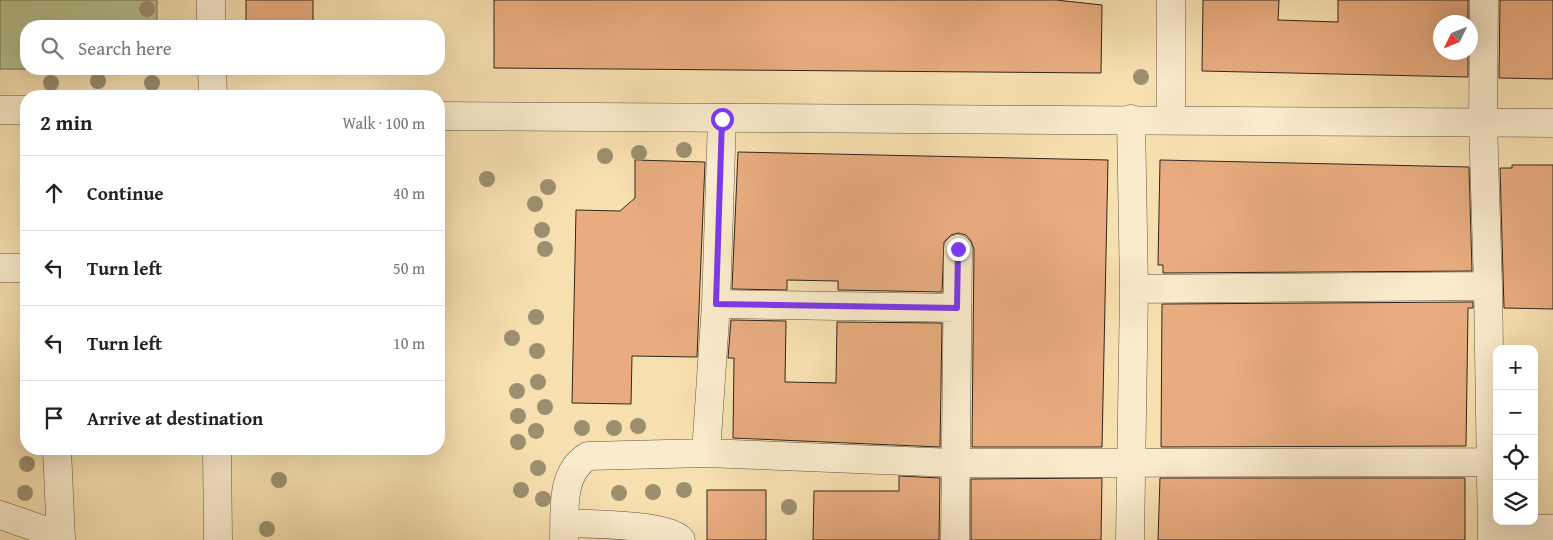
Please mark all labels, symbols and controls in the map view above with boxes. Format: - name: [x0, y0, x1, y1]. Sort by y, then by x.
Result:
- north arrow: [1433, 15, 1478, 60]
- search box: [20, 20, 445, 75]
- icon: search: [38, 34, 66, 62]
- text: Search here: [78, 34, 172, 62]
- text: 2 min: [40, 107, 92, 138]
- route start: [711, 108, 734, 131]
- text: Walk · 100 m: [342, 111, 425, 135]
- icon: ahead: [40, 179, 68, 207]
- text: Continue: [87, 179, 164, 207]
- text: 40 m: [393, 181, 425, 205]
- route end: [947, 238, 970, 261]
- icon: left: [40, 254, 68, 282]
- text: Turn left: [87, 254, 162, 282]
- text: 50 m: [393, 256, 425, 280]
- icon: left: [40, 329, 68, 357]
- text: Turn left: [87, 329, 162, 357]
- text: 10 m: [393, 331, 425, 355]
- map controls: [1493, 345, 1538, 525]
- button: +: [1493, 345, 1538, 390]
- button: −: [1493, 390, 1538, 435]
- icon: arrive: [40, 404, 68, 432]
- text: Arrive at destination: [87, 404, 263, 432]
- button: locate: [1493, 435, 1538, 480]
- button: layers: [1493, 480, 1538, 525]

